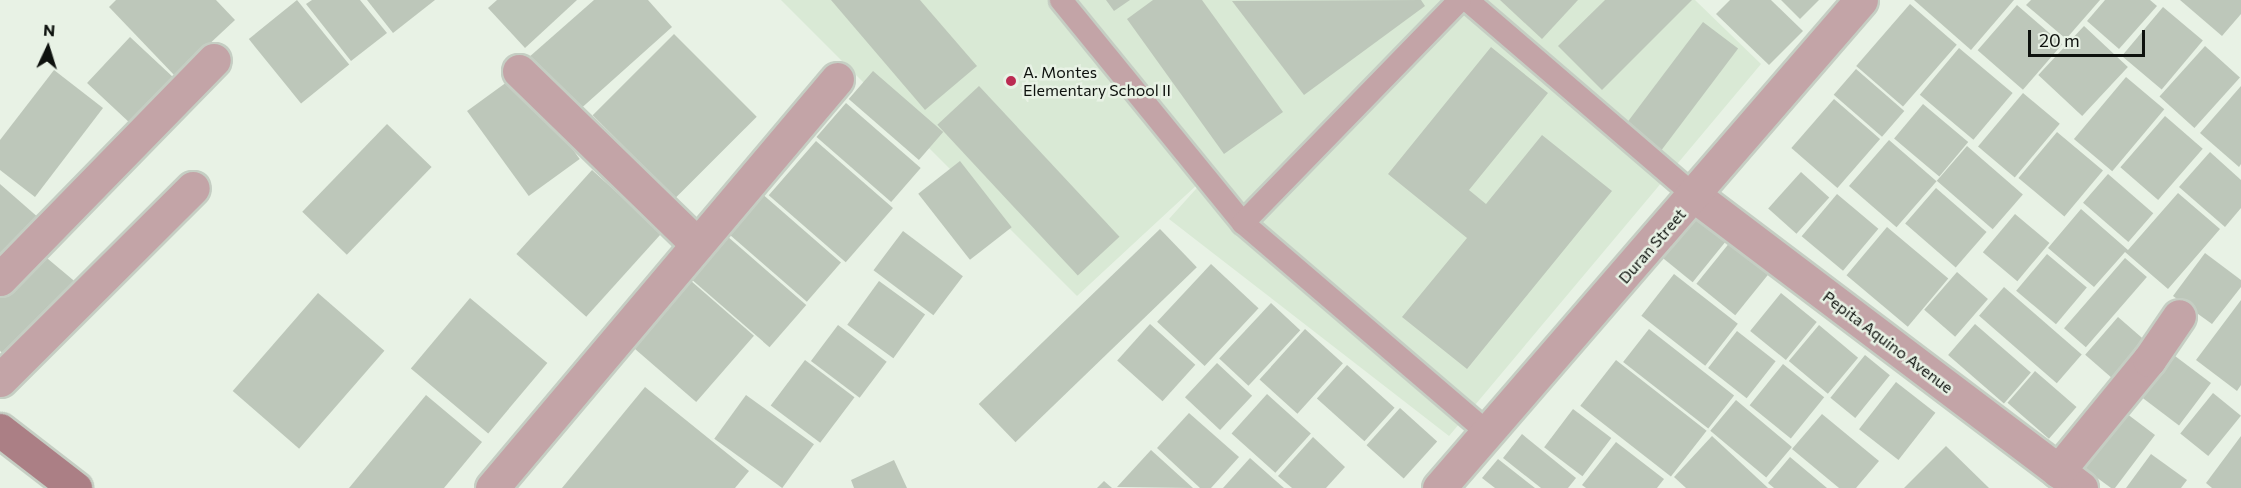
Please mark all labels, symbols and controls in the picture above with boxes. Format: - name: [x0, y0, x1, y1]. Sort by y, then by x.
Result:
- north arrow: [18, 18, 78, 78]
- scale bar: [2031, 18, 2148, 56]
- text: N: [43, 20, 56, 39]
- text: 20 m: [2039, 29, 2080, 51]
- place label: A. Montes Elementary School II: [1023, 62, 1171, 100]
- marker: A. Montes Elementary School II: [1004, 74, 1018, 88]
- street label: Duran Street: [1614, 205, 1690, 287]
- street label: Pepita Aquino Avenue: [1819, 287, 1957, 397]

